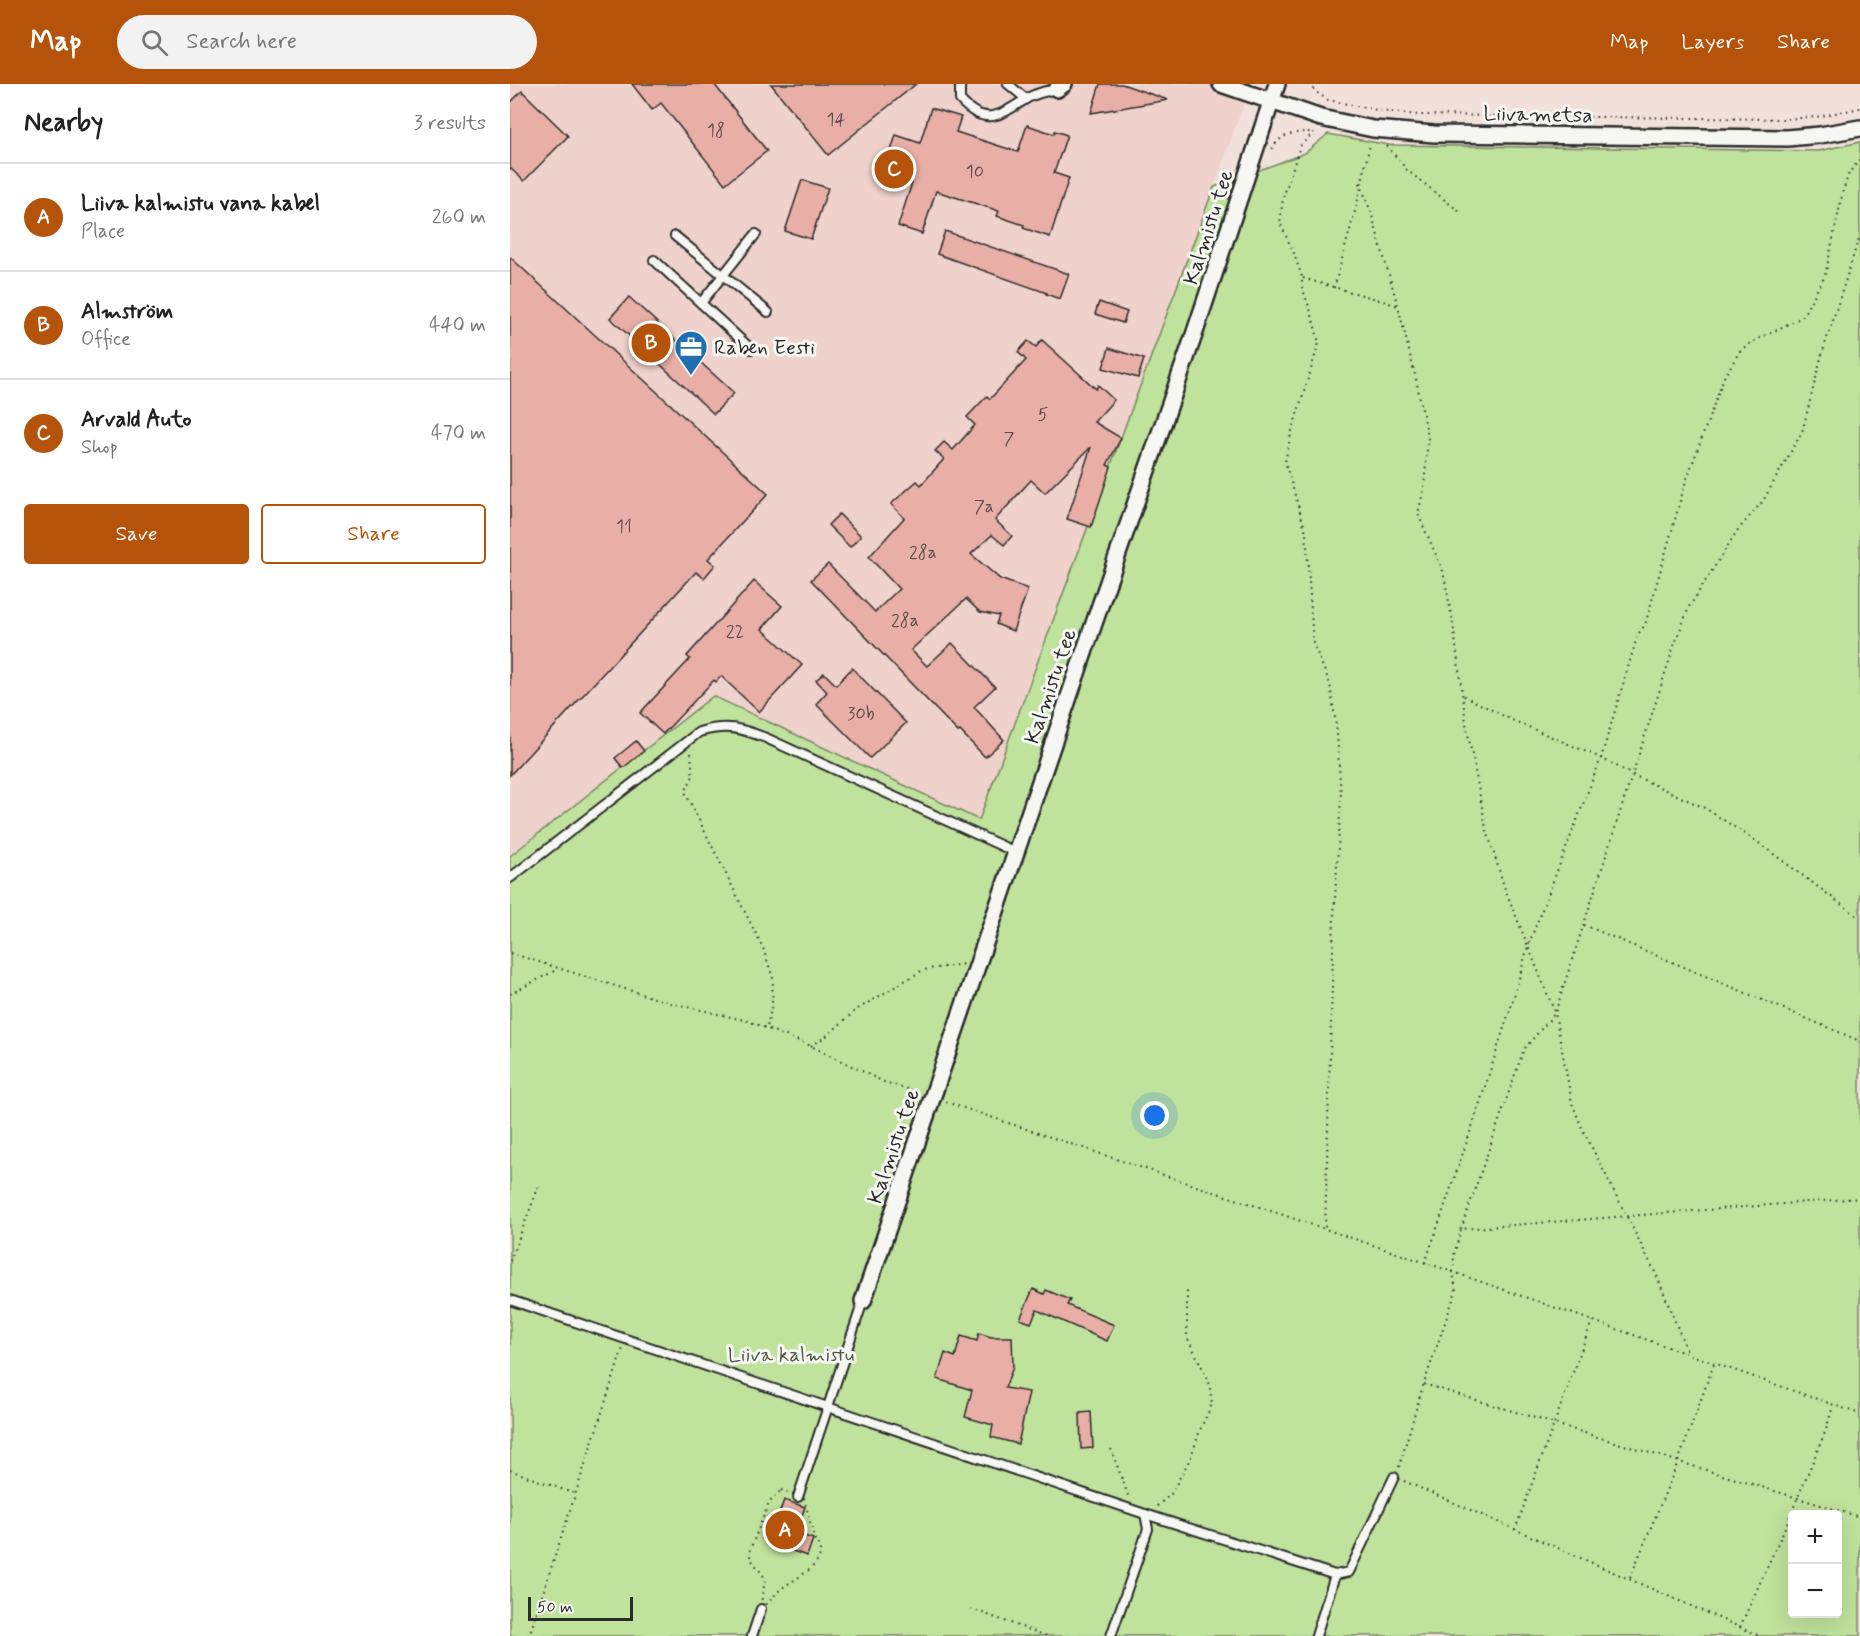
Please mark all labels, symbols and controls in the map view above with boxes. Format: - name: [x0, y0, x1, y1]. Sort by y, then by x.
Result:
- search box: [117, 15, 537, 69]
- text: Map: [30, 24, 81, 61]
- icon: search: [138, 26, 171, 59]
- text: Search here: [186, 28, 297, 56]
- text: Map: [1610, 28, 1648, 56]
- text: Layers: [1681, 28, 1744, 56]
- text: Share: [1777, 28, 1830, 56]
- street label: Liivametsa: [1483, 100, 1593, 130]
- text: Nearby: [24, 106, 103, 140]
- house number: 14: [827, 108, 846, 132]
- text: 3 results: [414, 110, 486, 137]
- house number: 18: [707, 119, 725, 143]
- pin: C: [874, 146, 914, 191]
- house number: 10: [966, 160, 984, 184]
- street label: Kalmistu tee: [1177, 166, 1241, 289]
- text: Liiva kalmistu vana kabel: [81, 190, 320, 218]
- text: A: [37, 204, 50, 231]
- text: 260 m: [432, 204, 486, 231]
- text: Place: [81, 218, 125, 245]
- text: Almström: [81, 298, 173, 326]
- text: B: [37, 312, 50, 339]
- text: 440 m: [429, 312, 486, 339]
- pin: B: [632, 320, 670, 366]
- text: Office: [81, 326, 131, 353]
- office icon: Raben Eesti: [673, 329, 709, 376]
- place label: Raben Eesti: [714, 334, 815, 362]
- house number: 5: [1038, 403, 1049, 427]
- text: Arvald Auto: [81, 406, 191, 434]
- text: C: [36, 420, 51, 447]
- text: 470 m: [431, 420, 486, 447]
- house number: 7: [1004, 427, 1015, 451]
- text: Shop: [81, 434, 118, 461]
- house number: 7a: [974, 495, 994, 519]
- button: Save: [24, 504, 249, 564]
- button: Share: [261, 504, 486, 564]
- house number: 11: [616, 515, 632, 539]
- house number: 28a: [909, 541, 937, 565]
- house number: 28a: [891, 609, 919, 633]
- house number: 22: [726, 620, 744, 644]
- street label: Kalmistu tee: [1018, 625, 1084, 747]
- house number: 30b: [847, 702, 875, 726]
- street label: Kalmistu tee: [861, 1085, 927, 1207]
- your location: [1140, 1101, 1169, 1130]
- park label: Liiva kalmistu: [728, 1341, 854, 1369]
- pin: A: [766, 1508, 804, 1552]
- map controls: [1788, 1510, 1842, 1618]
- button: +: [1788, 1510, 1842, 1564]
- button: −: [1788, 1564, 1842, 1618]
- scale bar: [528, 1594, 633, 1622]
- text: 50 m: [537, 1597, 573, 1618]

